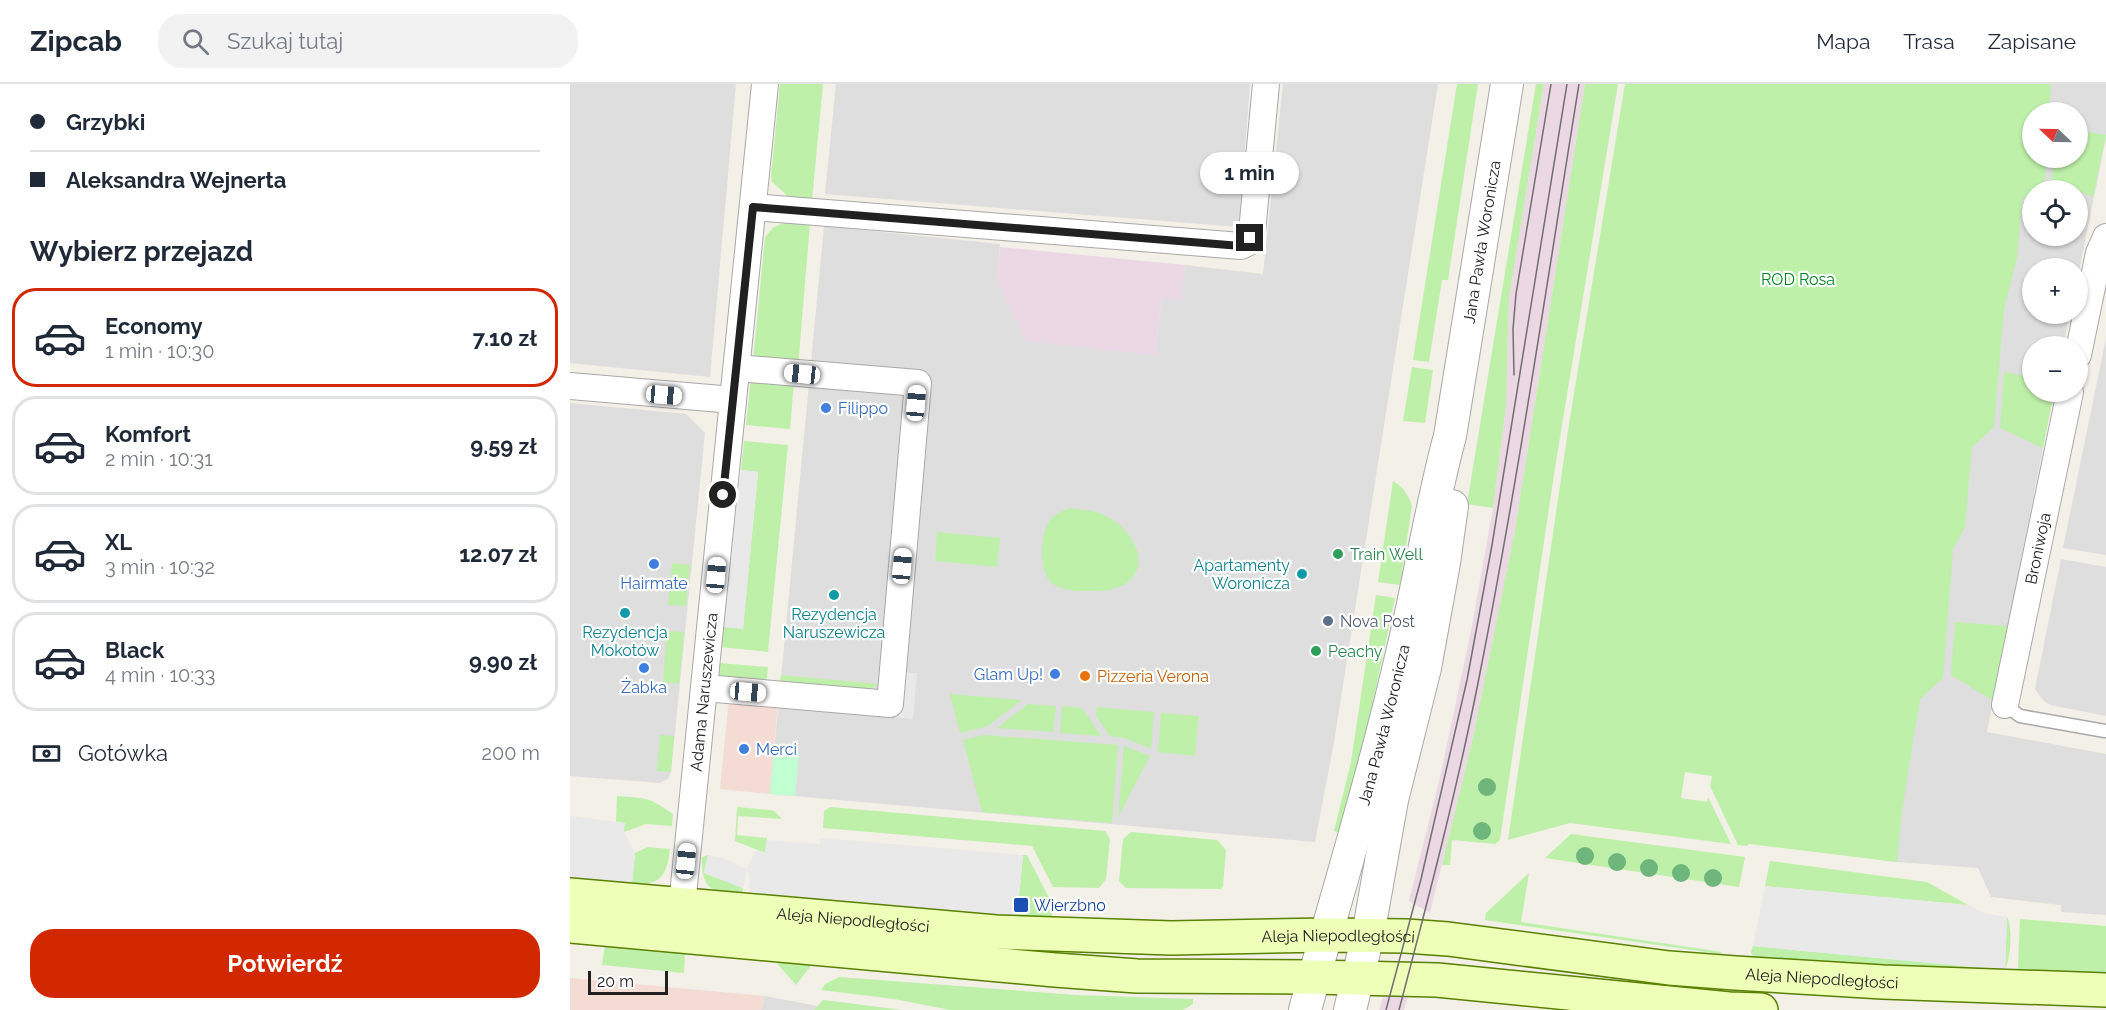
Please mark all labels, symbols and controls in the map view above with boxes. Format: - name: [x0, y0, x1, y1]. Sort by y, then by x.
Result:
- search box: [158, 14, 578, 68]
- text: Zipcab: [30, 25, 122, 58]
- icon: search: [179, 25, 212, 58]
- text: Szukaj tutaj: [227, 28, 343, 54]
- text: Mapa: [1816, 29, 1870, 54]
- text: Trasa: [1903, 29, 1955, 54]
- text: Zapisane: [1988, 29, 2076, 54]
- north arrow: [2022, 102, 2088, 168]
- map controls: [2022, 102, 2088, 402]
- text: Grzybki: [66, 109, 145, 135]
- callout: 1 min: [1200, 151, 1300, 193]
- street label: Jana Pawła Woronicza: [1459, 159, 1505, 325]
- text: 1 min: [1224, 161, 1275, 185]
- text: Aleksandra Wejnerta: [66, 167, 286, 193]
- button: locate: [2022, 180, 2088, 246]
- route end: [1236, 224, 1263, 251]
- text: Wybierz przejazd: [30, 236, 253, 267]
- button: +: [2022, 258, 2088, 324]
- park label: ROD Rosa: [1761, 270, 1835, 289]
- icon: car: [33, 311, 87, 365]
- text: Economy: [105, 313, 203, 339]
- text: 7.10 zł: [473, 325, 537, 351]
- button: −: [2022, 336, 2088, 402]
- text: 1 min · 10:30: [105, 339, 215, 363]
- car: [783, 363, 821, 385]
- car: [645, 384, 683, 406]
- car: [905, 384, 927, 422]
- place label: Filippo: [838, 399, 888, 418]
- marker: Filippo: [819, 401, 833, 415]
- icon: car: [33, 419, 87, 473]
- text: Komfort: [105, 421, 191, 447]
- text: 9.59 zł: [470, 433, 537, 459]
- text: 2 min · 10:31: [105, 447, 213, 471]
- route start: [709, 481, 736, 508]
- street label: Broniwoja: [2021, 511, 2055, 586]
- icon: car: [33, 527, 87, 581]
- text: XL: [105, 529, 132, 555]
- text: 12.07 zł: [459, 541, 537, 567]
- place label: Train Well: [1350, 545, 1423, 564]
- car: [891, 547, 913, 585]
- marker: Train Well: [1331, 547, 1345, 561]
- text: 3 min · 10:32: [105, 555, 215, 579]
- car: [705, 556, 727, 594]
- place label: Apartamenty Woronicza: [1194, 556, 1290, 593]
- marker: Hairmate: [647, 557, 661, 571]
- marker: Apartamenty Woronicza: [1295, 567, 1309, 581]
- place label: Hairmate: [620, 574, 688, 593]
- marker: Rezydencja Naruszewicza: [827, 588, 841, 602]
- place label: Rezydencja Naruszewicza: [783, 605, 885, 642]
- marker: Rezydencja Mokotów: [618, 606, 632, 620]
- street label: Adama Naruszewicza: [687, 612, 721, 772]
- place label: Nova Post: [1340, 612, 1416, 631]
- marker: Nova Post: [1321, 614, 1335, 628]
- place label: Rezydencja Mokotów: [582, 623, 668, 660]
- icon: car: [33, 635, 87, 689]
- text: Black: [105, 637, 164, 663]
- place label: Peachy: [1328, 642, 1383, 661]
- street label: Jana Pawła Woronicza: [1354, 643, 1414, 807]
- marker: Peachy: [1309, 644, 1323, 658]
- text: 9.90 zł: [469, 649, 537, 675]
- marker: Żabka: [637, 661, 651, 675]
- text: 4 min · 10:33: [105, 663, 215, 687]
- place label: Glam Up!: [974, 665, 1043, 684]
- marker: Glam Up!: [1048, 667, 1062, 681]
- place label: Pizzeria Verona: [1097, 667, 1209, 686]
- marker: Pizzeria Verona: [1078, 669, 1092, 683]
- place label: Żabka: [621, 677, 667, 697]
- car: [729, 681, 767, 703]
- icon: cash: [30, 737, 63, 770]
- text: Gotówka: [78, 740, 168, 766]
- place label: Merci: [756, 740, 797, 759]
- text: 200 m: [482, 741, 540, 765]
- marker: Merci: [737, 742, 751, 756]
- car: [675, 842, 697, 880]
- marker: Wierzbno: [1012, 896, 1030, 914]
- place label: Wierzbno: [1034, 896, 1106, 915]
- street label: Aleja Niepodległości: [776, 904, 930, 936]
- street label: Aleja Niepodległości: [1261, 926, 1416, 947]
- button: Potwierdź: [30, 929, 540, 998]
- street label: Aleja Niepodległości: [1745, 965, 1899, 993]
- scale bar: [588, 968, 668, 996]
- text: 20 m: [597, 972, 634, 991]

